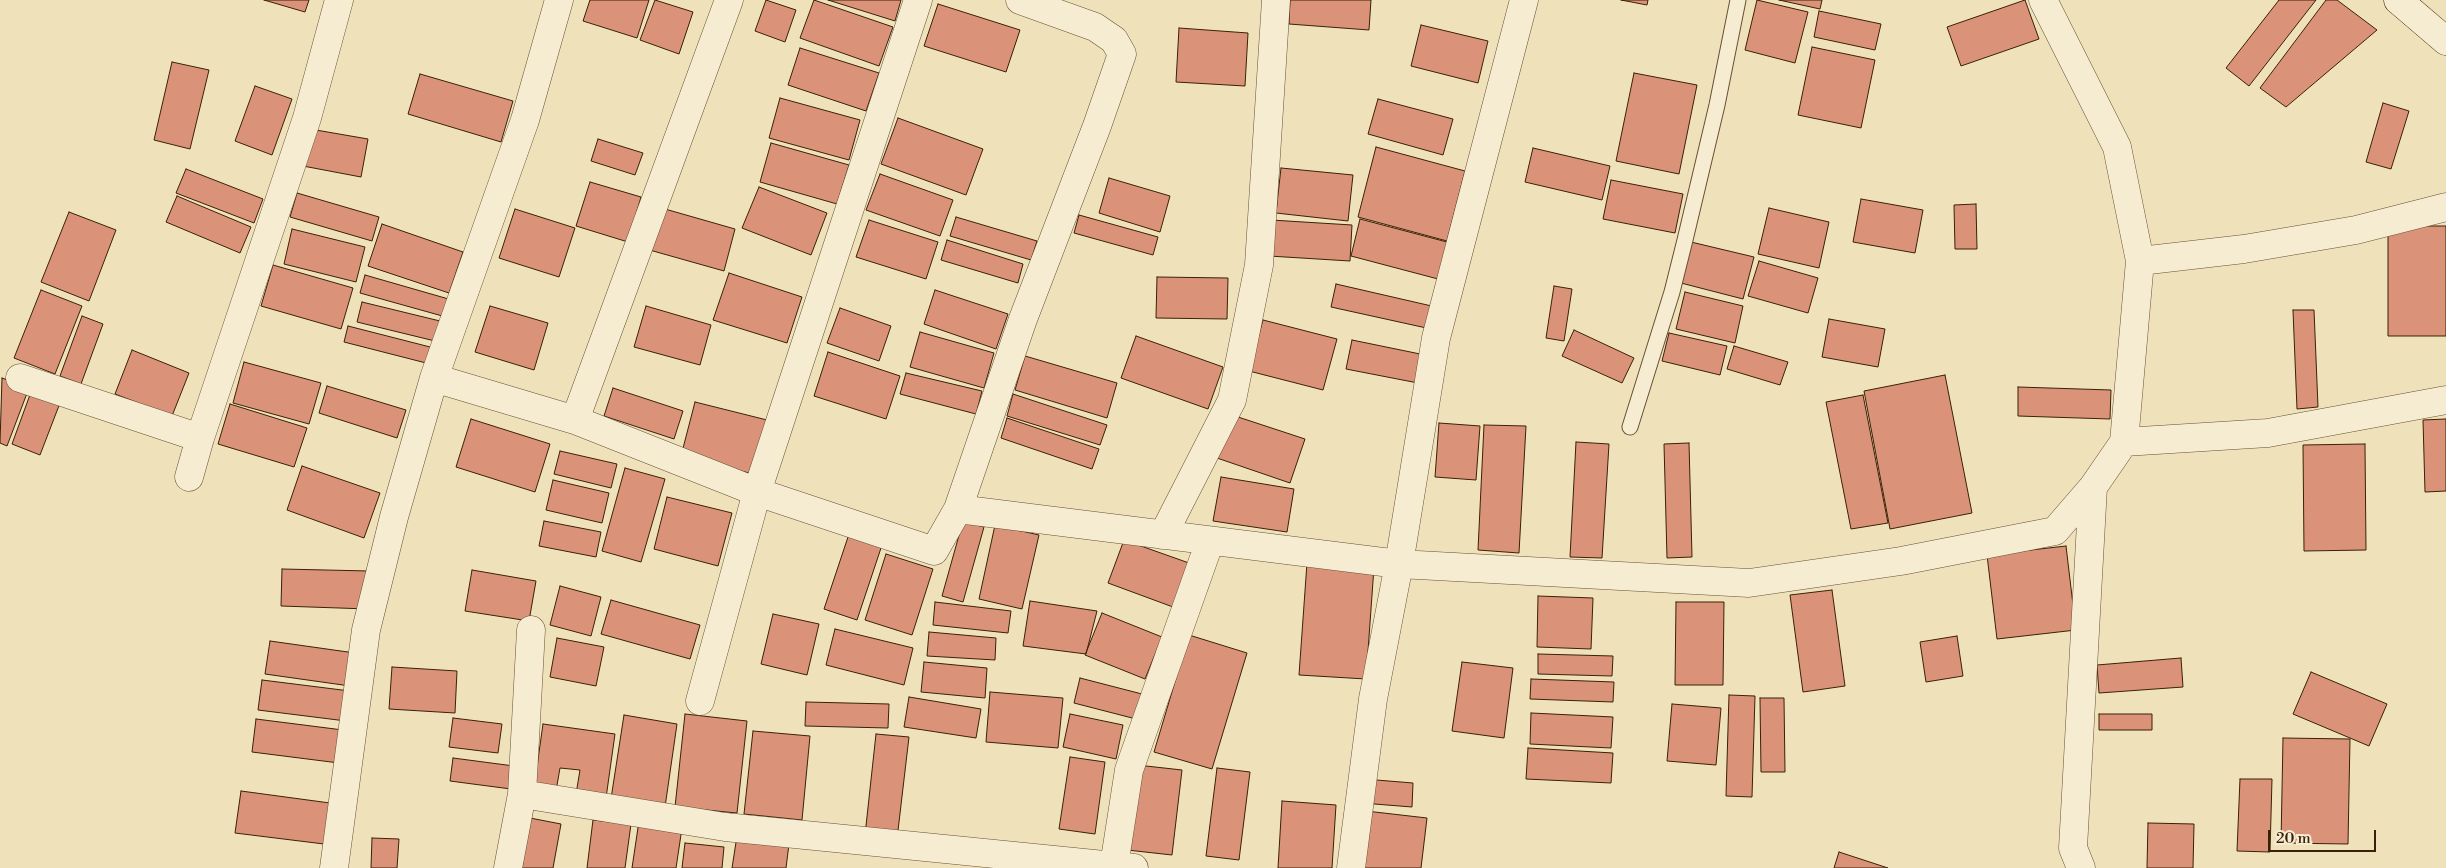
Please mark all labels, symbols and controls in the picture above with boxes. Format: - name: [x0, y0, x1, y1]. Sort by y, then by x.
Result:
- scale bar: [2271, 820, 2378, 852]
- text: 20 m: [2276, 829, 2311, 848]

